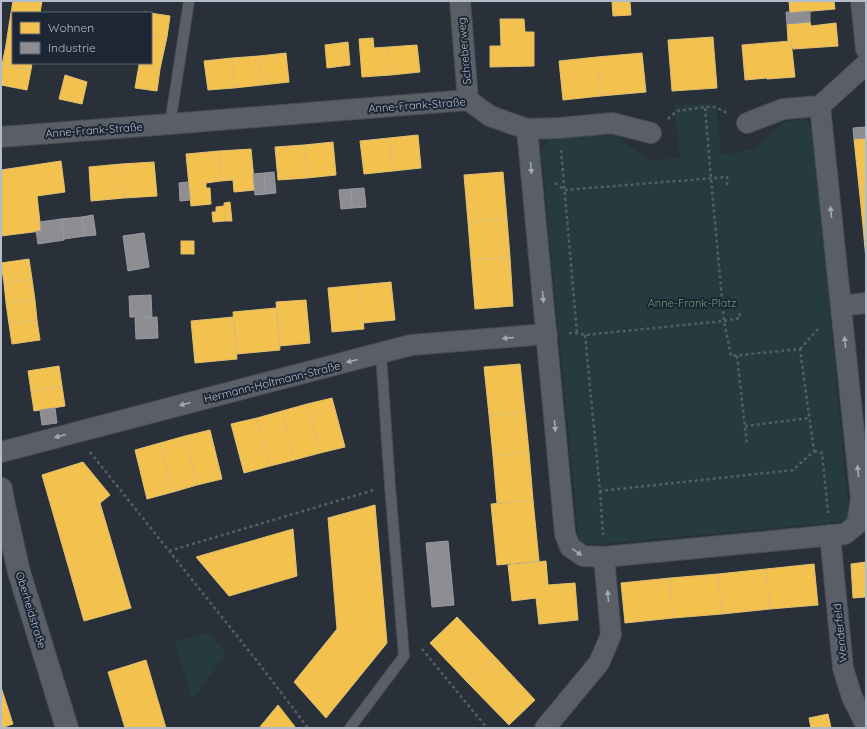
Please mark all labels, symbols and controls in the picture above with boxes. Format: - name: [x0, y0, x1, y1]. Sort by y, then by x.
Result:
- legend: [12, 12, 152, 64]
- street label: Schreberweg: [454, 17, 474, 85]
- text: Wohnen: [48, 20, 94, 35]
- text: Industrie: [48, 40, 96, 55]
- street label: Anne-Frank-Straße: [368, 95, 466, 115]
- street label: Anne-Frank-Straße: [45, 120, 143, 140]
- one-way arrow: [527, 162, 534, 174]
- one-way arrow: [828, 206, 835, 218]
- one-way arrow: [540, 291, 546, 303]
- park label: Anne-Frank-Platz: [648, 296, 736, 310]
- one-way arrow: [502, 334, 514, 341]
- one-way arrow: [841, 336, 848, 348]
- street label: Hermann-Holtmann-Straße: [202, 358, 342, 406]
- one-way arrow: [346, 358, 358, 364]
- one-way arrow: [179, 401, 191, 407]
- one-way arrow: [552, 420, 558, 432]
- one-way arrow: [53, 434, 66, 440]
- one-way arrow: [855, 465, 861, 477]
- one-way arrow: [571, 548, 582, 555]
- street label: Oberheidstraße: [13, 570, 49, 650]
- one-way arrow: [604, 590, 611, 602]
- street label: Wenderfeld: [830, 603, 850, 663]

